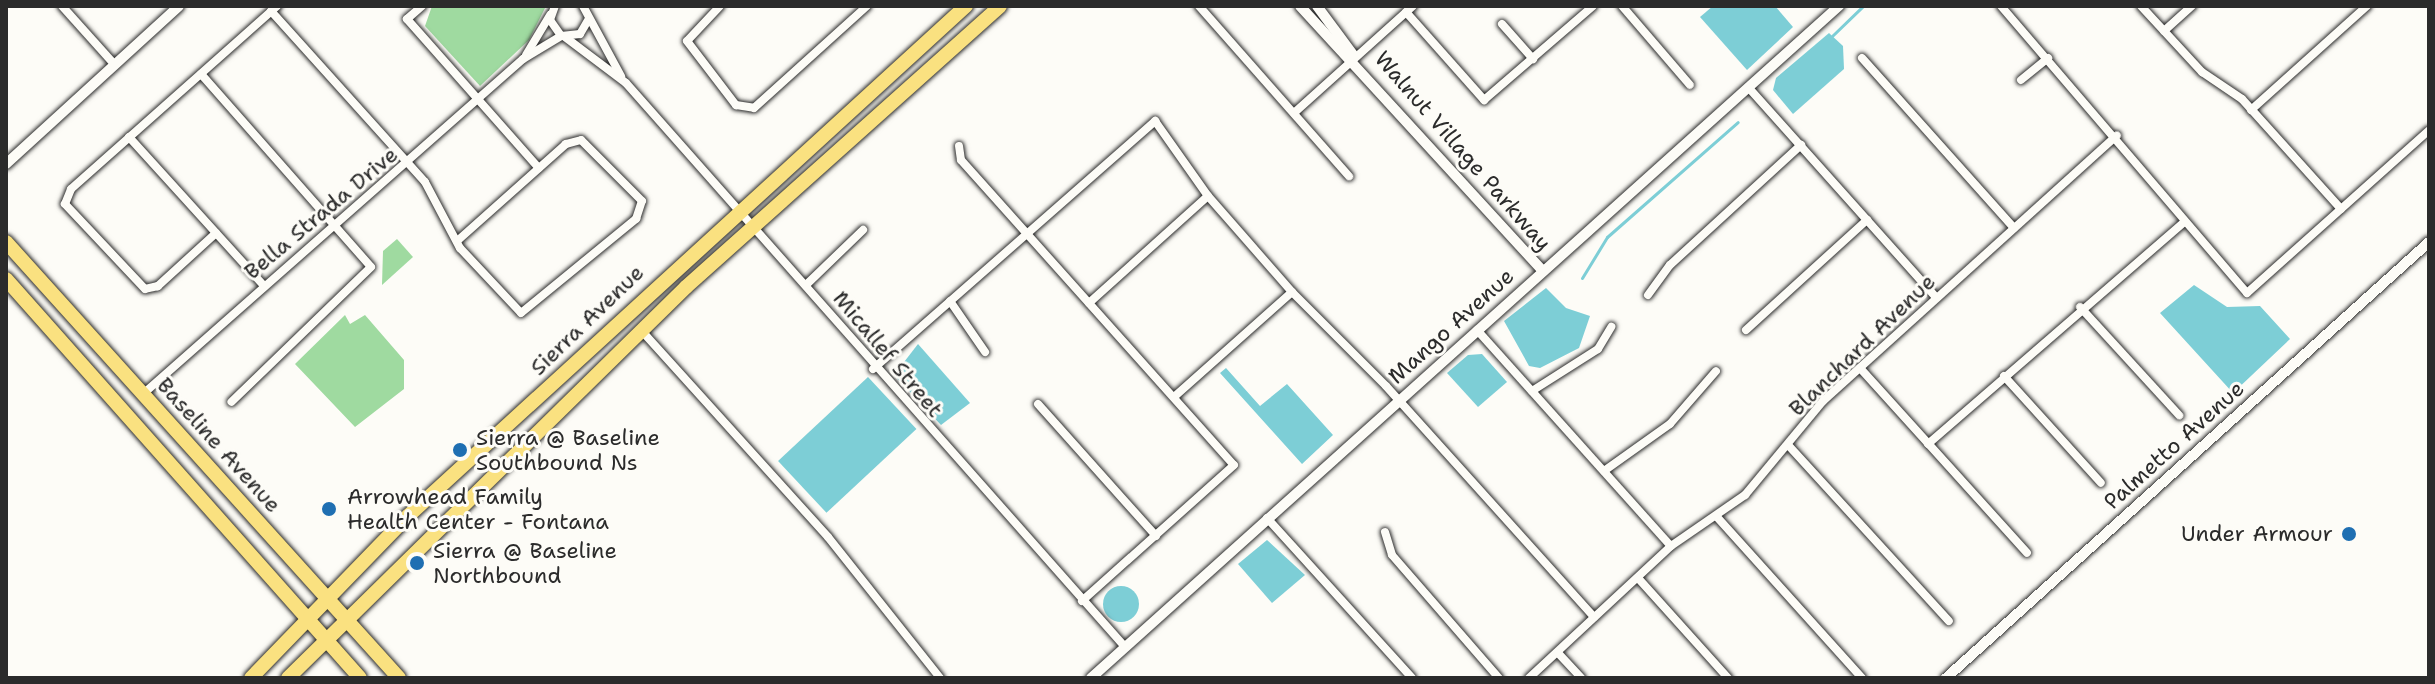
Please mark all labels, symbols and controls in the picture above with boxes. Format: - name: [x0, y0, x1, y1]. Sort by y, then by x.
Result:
- street label: Walnut Village Parkway: [1369, 46, 1557, 256]
- street label: Bella Strada Drive: [239, 141, 403, 285]
- street label: Sierra Avenue: [525, 259, 649, 381]
- street label: Mango Avenue: [1383, 263, 1519, 389]
- street label: Blanchard Avenue: [1783, 268, 1941, 422]
- street label: Micallef Street: [827, 285, 949, 423]
- street label: Baseline Avenue: [151, 372, 287, 518]
- street label: Palmetto Avenue: [2099, 375, 2249, 515]
- place label: Sierra @ Baseline Southbound Ns: [476, 424, 660, 476]
- marker: Sierra @ Baseline Southbound Ns: [451, 441, 469, 459]
- place label: Arrowhead Family Health Center - Fontana: [347, 483, 609, 534]
- marker: Arrowhead Family Health Center - Fontana: [318, 498, 340, 520]
- place label: Under Armour: [2181, 521, 2333, 547]
- marker: Under Armour: [2340, 525, 2358, 543]
- place label: Sierra @ Baseline Northbound: [433, 537, 617, 588]
- marker: Sierra @ Baseline Northbound: [408, 554, 426, 572]

